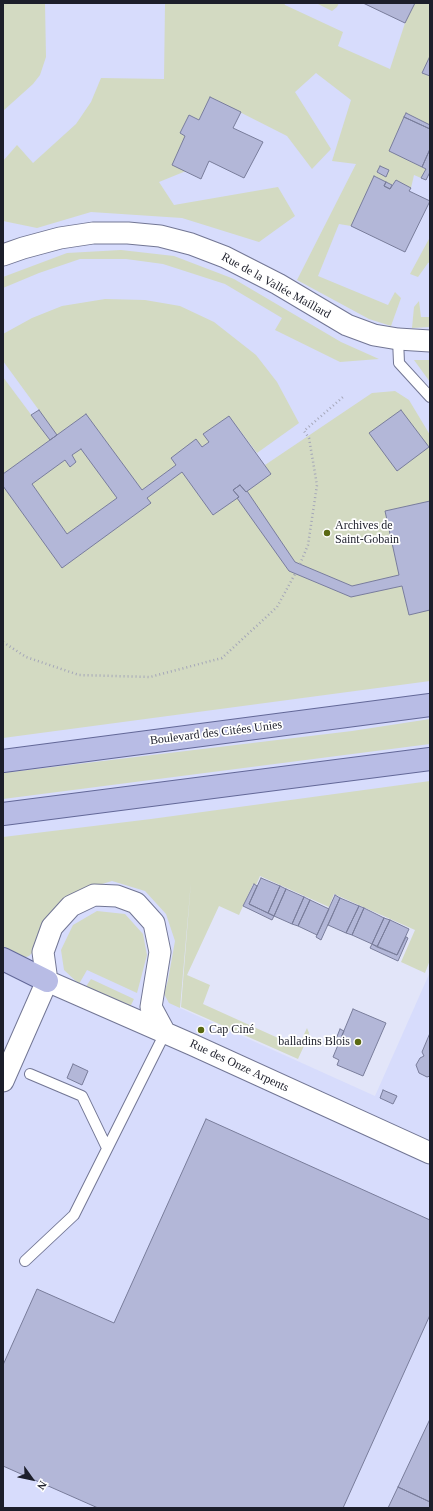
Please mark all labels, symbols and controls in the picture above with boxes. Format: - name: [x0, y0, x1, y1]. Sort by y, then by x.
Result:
- street label: Rue de la Vallée Maillard: [219, 250, 333, 322]
- place label: Archives de Saint-Gobain: [335, 519, 399, 547]
- marker: Archives de Saint-Gobain: [322, 528, 332, 538]
- street label: Boulevard des Citées Unies: [149, 718, 283, 748]
- place label: Cap Ciné: [209, 1023, 254, 1037]
- marker: Cap Ciné: [196, 1025, 206, 1035]
- place label: balladins Blois: [278, 1035, 350, 1049]
- street label: Rue des Onze Arpents: [187, 1037, 291, 1095]
- marker: balladins Blois: [353, 1037, 363, 1047]
- north arrow: [12, 1459, 52, 1499]
- text: N: [35, 1479, 49, 1492]

